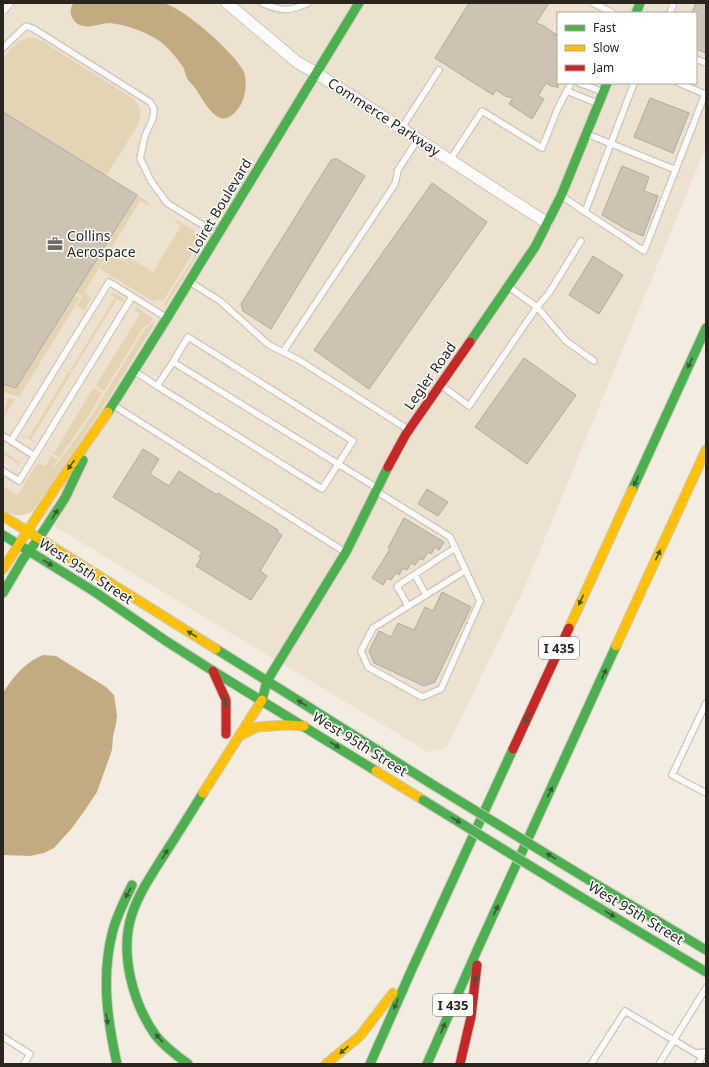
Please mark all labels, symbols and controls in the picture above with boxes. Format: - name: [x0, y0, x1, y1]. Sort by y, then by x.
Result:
- legend: [557, 12, 697, 84]
- text: Fast: [593, 19, 617, 36]
- text: Slow: [593, 39, 620, 56]
- text: Jam: [592, 59, 614, 76]
- street label: Commerce Parkway: [324, 73, 445, 161]
- street label: Loiret Boulevard: [184, 155, 256, 257]
- place label: Collins Aerospace: [67, 226, 136, 261]
- office icon: Collins Aerospace: [46, 235, 64, 253]
- street label: Legler Road: [399, 338, 460, 413]
- one-way arrow: [687, 358, 693, 369]
- one-way arrow: [67, 459, 75, 470]
- one-way arrow: [632, 476, 638, 488]
- one-way arrow: [51, 508, 58, 520]
- street label: West 95th Street: [36, 533, 137, 608]
- one-way arrow: [655, 550, 661, 561]
- one-way arrow: [42, 559, 54, 566]
- one-way arrow: [578, 594, 584, 605]
- one-way arrow: [187, 630, 197, 638]
- road number: I 435: [539, 637, 579, 659]
- one-way arrow: [601, 668, 607, 679]
- one-way arrow: [222, 695, 228, 707]
- one-way arrow: [297, 699, 307, 707]
- street label: West 95th Street: [309, 707, 411, 780]
- one-way arrow: [524, 712, 530, 723]
- one-way arrow: [330, 741, 340, 749]
- one-way arrow: [547, 786, 553, 798]
- one-way arrow: [451, 816, 461, 824]
- one-way arrow: [161, 849, 169, 860]
- one-way arrow: [545, 853, 557, 860]
- street label: West 95th Street: [585, 876, 688, 949]
- one-way arrow: [125, 888, 131, 899]
- one-way arrow: [493, 905, 499, 916]
- one-way arrow: [604, 910, 616, 917]
- one-way arrow: [472, 975, 478, 987]
- road number: I 435: [433, 994, 473, 1016]
- one-way arrow: [393, 999, 399, 1010]
- one-way arrow: [105, 1013, 111, 1026]
- one-way arrow: [440, 1023, 446, 1034]
- one-way arrow: [155, 1033, 164, 1044]
- one-way arrow: [338, 1046, 349, 1055]

